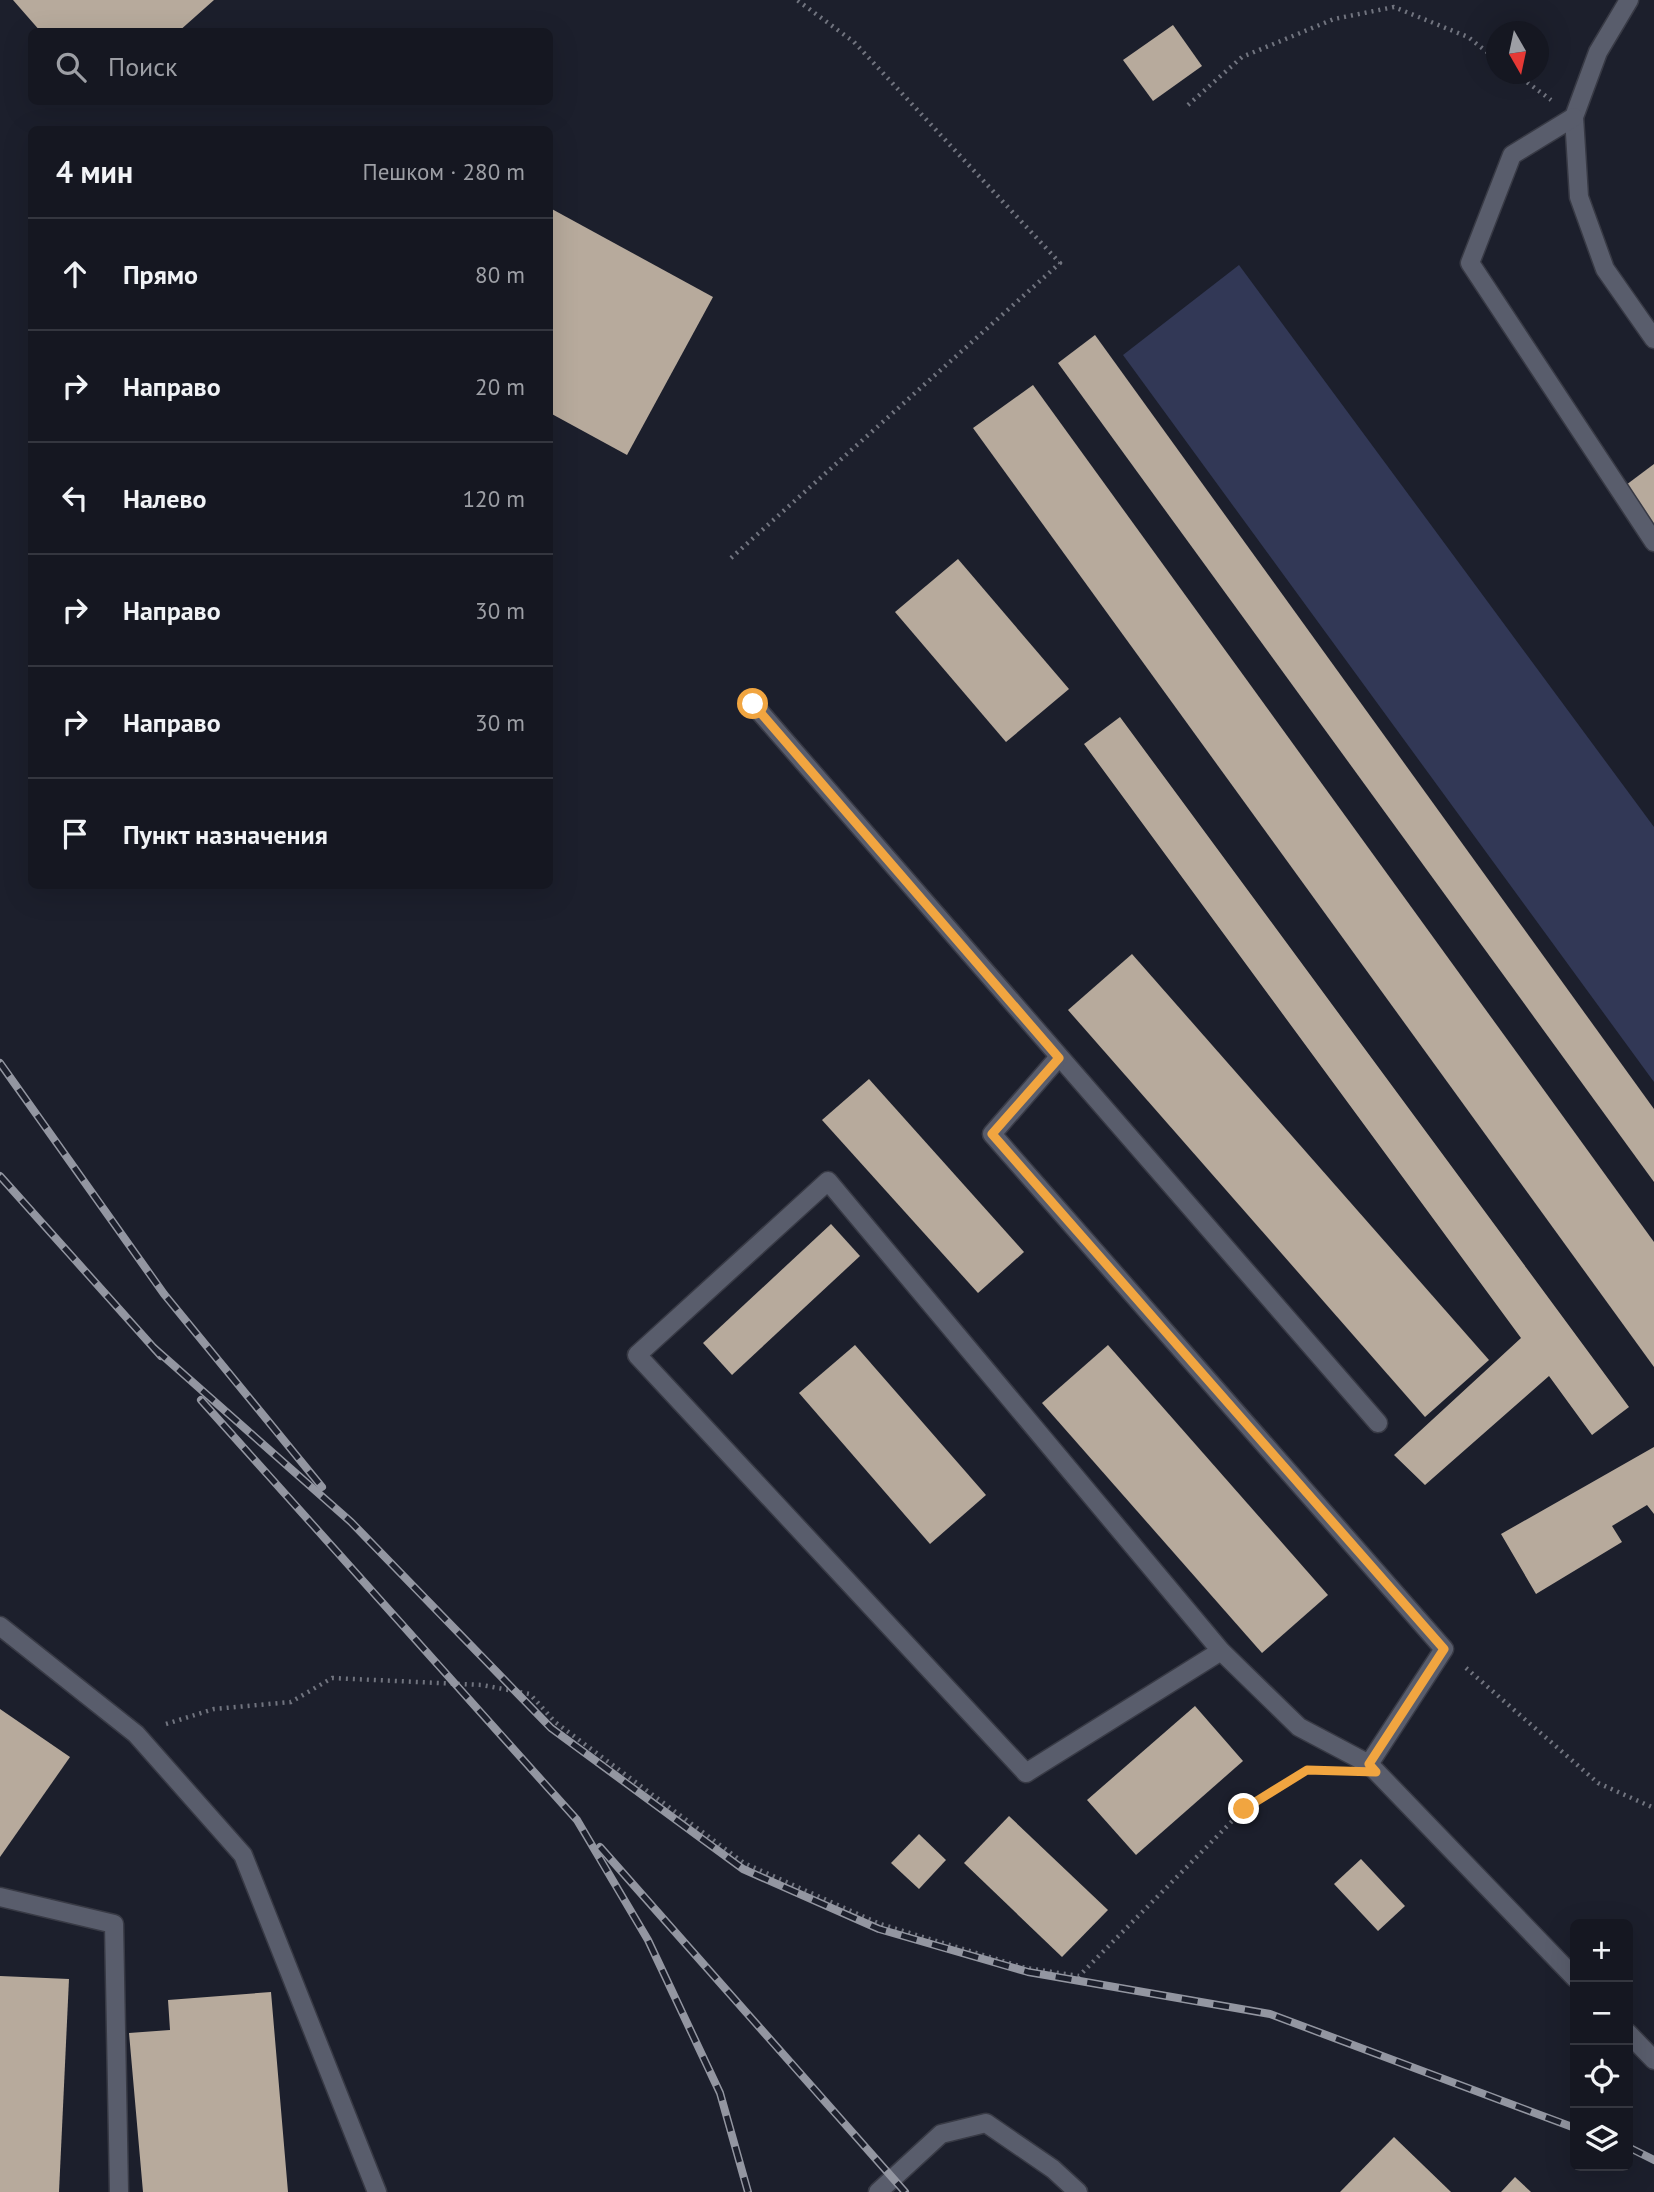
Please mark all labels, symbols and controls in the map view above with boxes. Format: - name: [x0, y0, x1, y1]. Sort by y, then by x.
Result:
- north arrow: [1486, 21, 1549, 84]
- search box: [28, 28, 553, 105]
- icon: search: [52, 48, 90, 86]
- text: Поиск: [108, 50, 177, 83]
- text: 4 мин: [56, 152, 133, 191]
- text: Пешком · 280 m: [362, 157, 525, 186]
- icon: ahead: [56, 255, 94, 293]
- text: Прямо: [123, 258, 198, 291]
- text: 80 m: [475, 260, 525, 289]
- icon: right: [56, 367, 94, 405]
- text: Направо: [123, 370, 221, 403]
- text: 20 m: [475, 372, 525, 401]
- icon: left: [56, 479, 94, 517]
- text: Налево: [123, 482, 207, 515]
- text: 120 m: [463, 484, 525, 513]
- icon: right: [56, 591, 94, 629]
- text: Направо: [123, 594, 221, 627]
- text: 30 m: [475, 596, 525, 625]
- route start: [737, 688, 768, 719]
- icon: right: [56, 703, 94, 741]
- text: Направо: [123, 706, 221, 739]
- text: 30 m: [475, 708, 525, 737]
- icon: arrive: [56, 815, 94, 853]
- text: Пункт назначения: [123, 818, 328, 851]
- route end: [1228, 1793, 1259, 1824]
- map controls: [1570, 1919, 1633, 2171]
- button: +: [1570, 1919, 1633, 1982]
- button: −: [1570, 1982, 1633, 2045]
- button: locate: [1570, 2045, 1633, 2108]
- button: layers: [1570, 2108, 1633, 2171]

